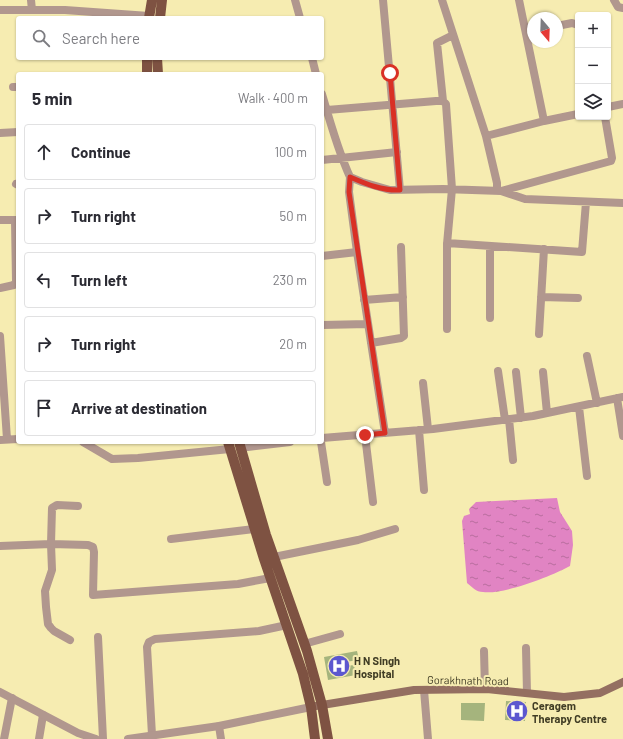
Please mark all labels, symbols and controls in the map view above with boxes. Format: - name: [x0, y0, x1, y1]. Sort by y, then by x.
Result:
- north arrow: [527, 12, 563, 48]
- map controls: [575, 12, 611, 120]
- button: +: [575, 12, 611, 48]
- search box: [16, 16, 324, 60]
- icon: search: [30, 27, 52, 49]
- text: Search here: [62, 29, 140, 47]
- button: −: [575, 48, 611, 84]
- route start: [381, 64, 399, 82]
- button: layers: [575, 84, 611, 120]
- text: 5 min: [32, 88, 72, 108]
- text: Walk · 400 m: [238, 90, 308, 106]
- icon: ahead: [33, 141, 55, 163]
- text: Continue: [71, 143, 131, 161]
- text: 100 m: [274, 144, 307, 160]
- icon: right: [33, 205, 55, 227]
- text: Turn right: [71, 207, 136, 225]
- text: 50 m: [280, 208, 307, 224]
- icon: left: [33, 269, 55, 291]
- text: Turn left: [71, 271, 127, 289]
- text: 230 m: [273, 272, 307, 288]
- icon: right: [33, 333, 55, 355]
- text: Turn right: [71, 335, 136, 353]
- text: 20 m: [279, 336, 307, 352]
- icon: arrive: [33, 397, 55, 419]
- text: Arrive at destination: [71, 399, 207, 417]
- route end: [356, 426, 374, 444]
- hospital icon: H N Singh Hospital: [326, 653, 352, 679]
- place label: H N Singh Hospital: [354, 654, 400, 680]
- street label: Gorakhnath Road: [427, 673, 509, 687]
- hospital icon: Ceragem Therapy Centre: [504, 698, 530, 724]
- place label: Ceragem Therapy Centre: [532, 699, 607, 725]

